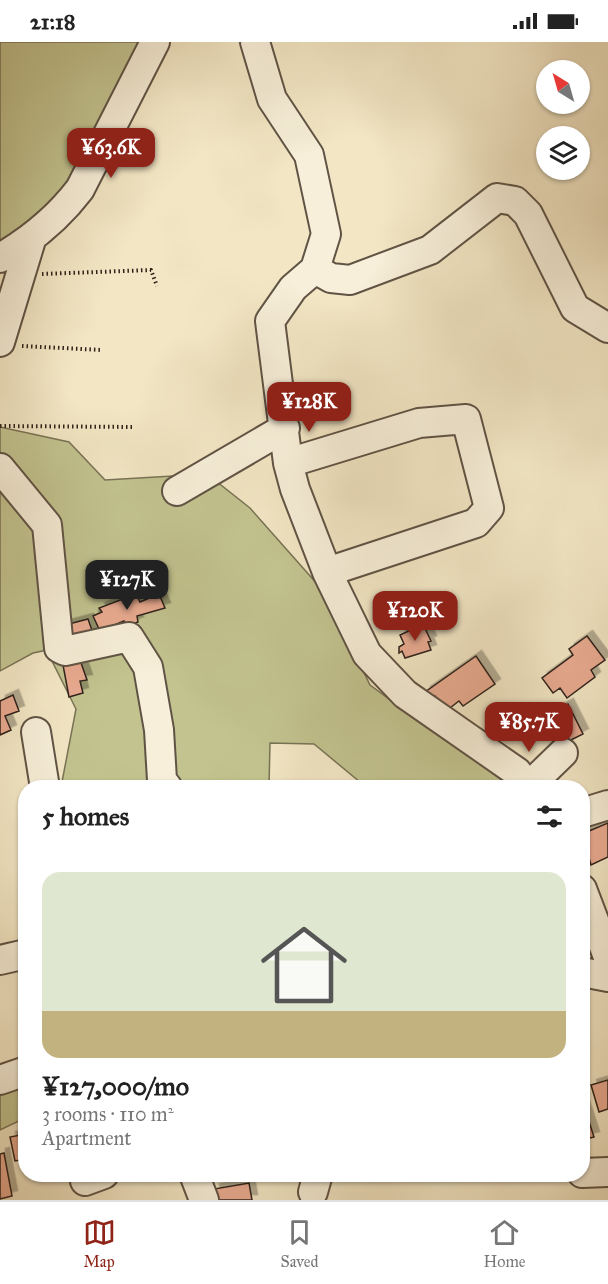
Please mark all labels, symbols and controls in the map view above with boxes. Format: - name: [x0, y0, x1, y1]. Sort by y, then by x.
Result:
- text: 21:18: [30, 8, 75, 35]
- north arrow: [536, 60, 590, 114]
- map controls: [536, 60, 590, 180]
- button: layers: [536, 126, 590, 180]
- pin: ¥63.6K: [62, 128, 160, 179]
- text: ¥63.6K: [81, 135, 141, 159]
- pin: ¥128K: [267, 382, 351, 433]
- text: ¥128K: [281, 389, 337, 413]
- pin: ¥127K: [85, 560, 169, 611]
- text: ¥127K: [99, 567, 155, 591]
- pin: ¥120K: [373, 591, 457, 642]
- text: ¥120K: [387, 598, 443, 622]
- pin: ¥85.7K: [480, 702, 578, 753]
- text: ¥85.7K: [499, 709, 559, 733]
- text: 5 homes: [42, 800, 129, 832]
- icon: filters: [533, 800, 566, 833]
- icon: home: [250, 911, 358, 1019]
- text: ¥127,000/mo: [42, 1070, 189, 1102]
- text: 3 rooms · 110 m²: [42, 1102, 173, 1126]
- text: Apartment: [42, 1126, 131, 1150]
- tab: Map: [83, 1216, 116, 1271]
- tab: Saved: [281, 1216, 319, 1271]
- tab: Home: [484, 1216, 525, 1271]

